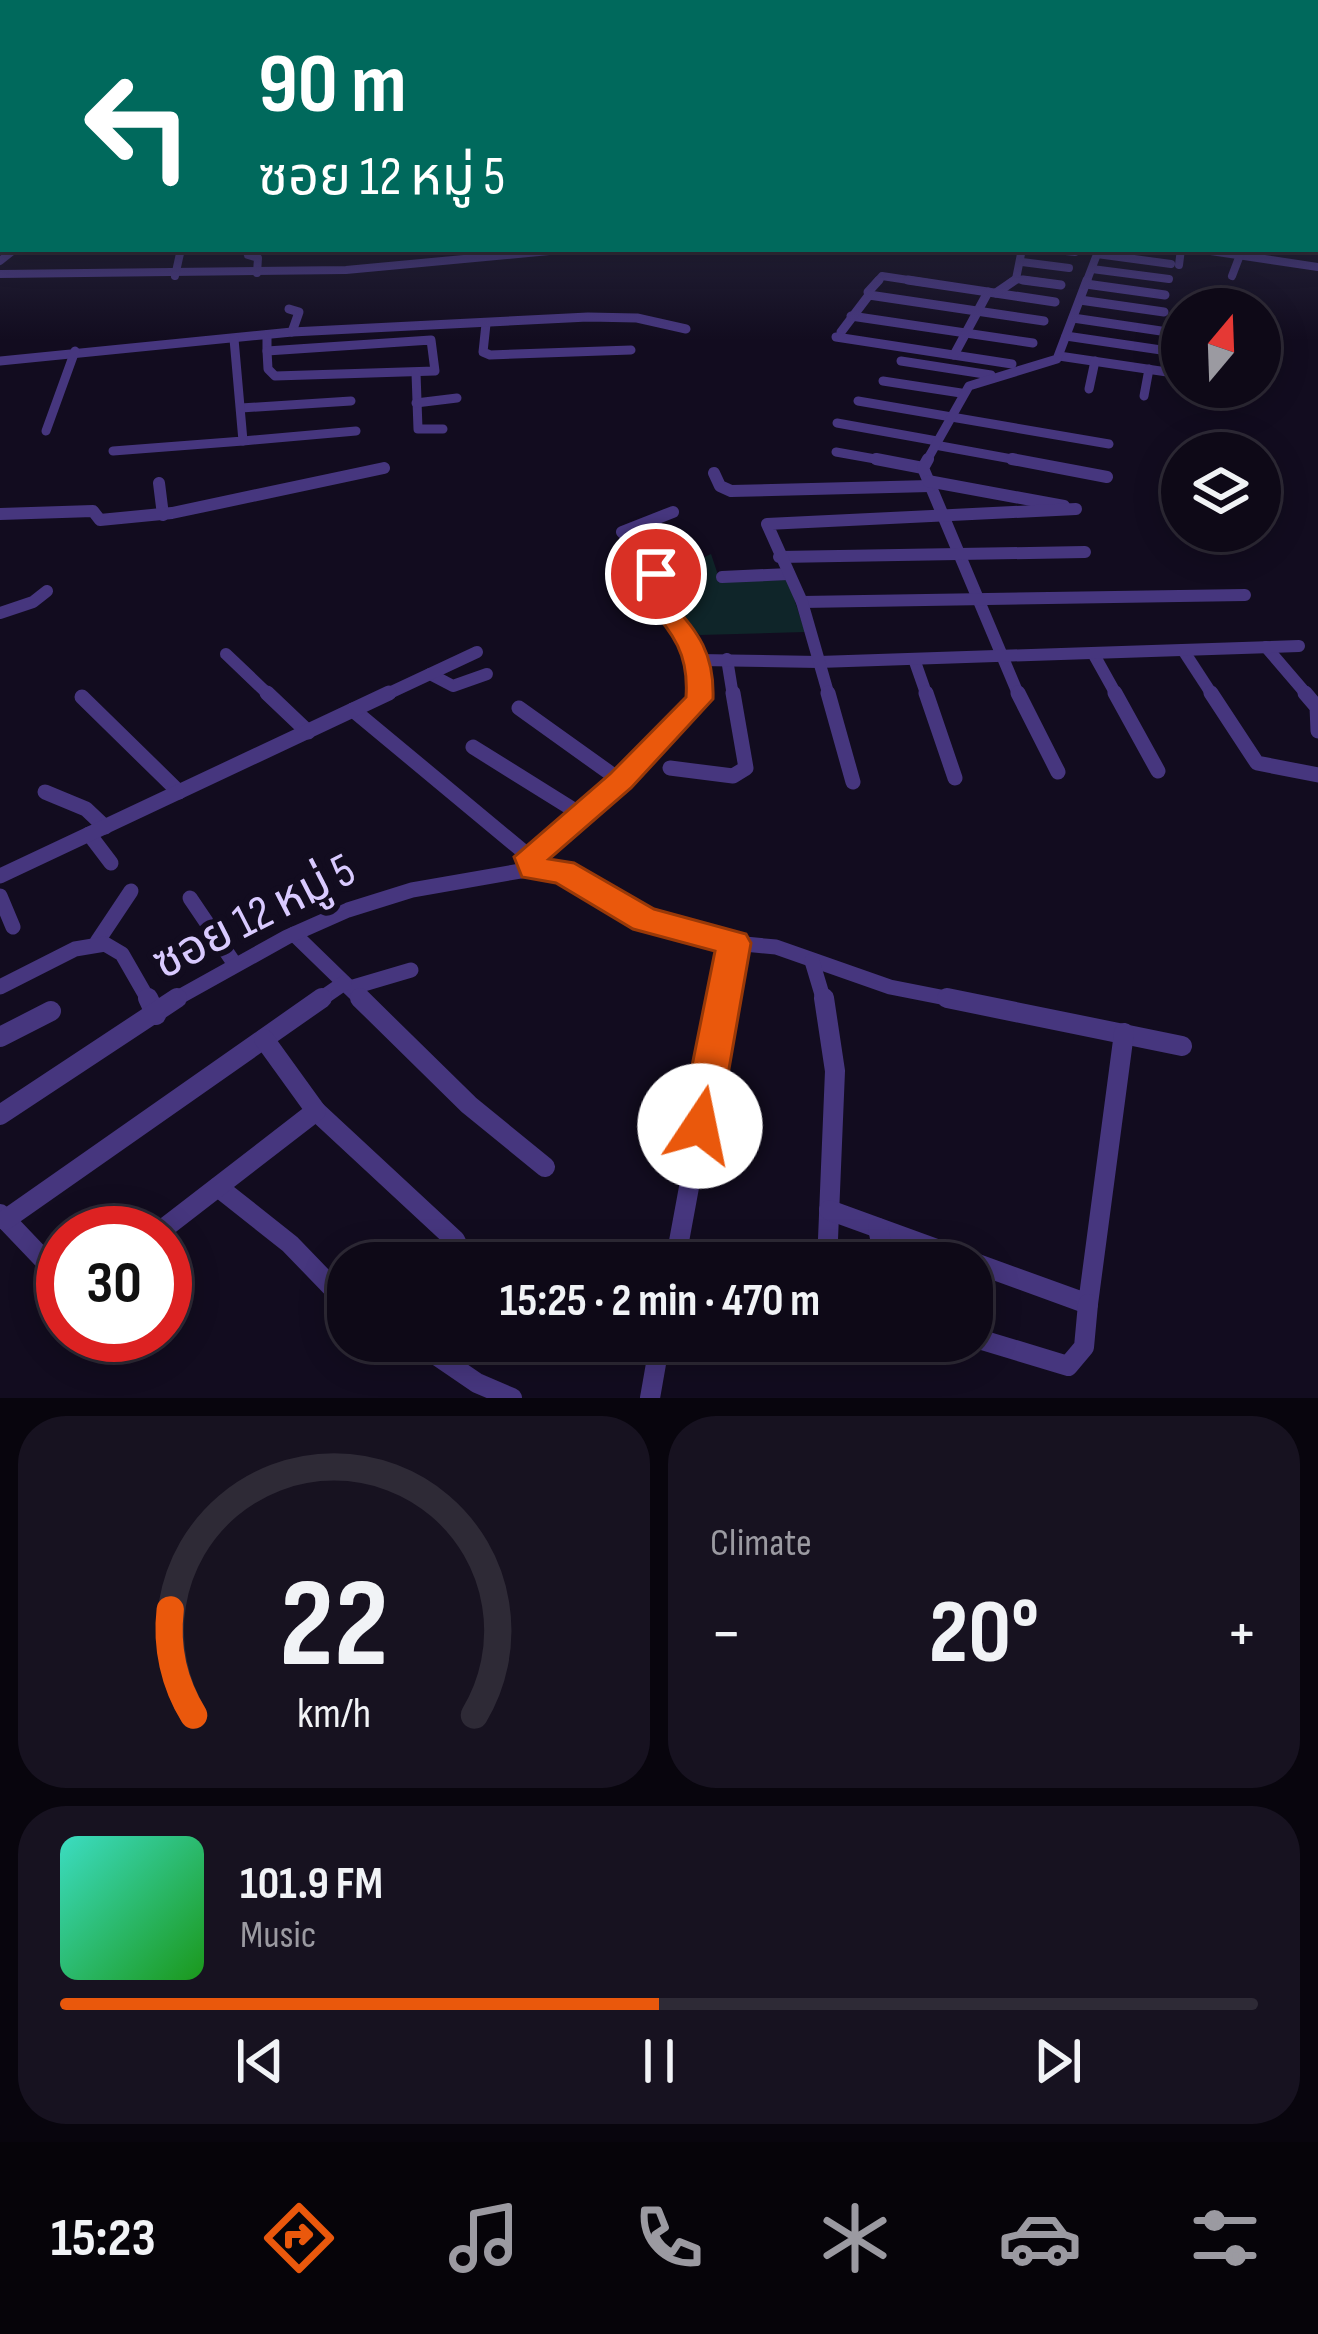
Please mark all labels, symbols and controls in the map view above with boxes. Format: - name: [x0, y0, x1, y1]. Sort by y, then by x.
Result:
- text: 90 m: [258, 35, 407, 136]
- icon: left: [60, 48, 216, 204]
- text: ซอย 12 หมู่ 5: [258, 145, 505, 210]
- north arrow: [1161, 288, 1281, 408]
- map controls: [1161, 288, 1281, 552]
- button: layers: [1161, 432, 1281, 552]
- pin: [605, 523, 707, 625]
- icon: arrive: [623, 541, 689, 607]
- street label: ซอย 12 หมู่ 5: [143, 842, 365, 992]
- position arrow: [637, 1063, 763, 1189]
- speed limit sign: 30: [36, 1206, 192, 1362]
- text: 15:25 · 2 min · 470 m: [500, 1274, 820, 1329]
- text: Climate: [710, 1520, 812, 1567]
- text: 22: [279, 1552, 389, 1701]
- text: 20°: [929, 1580, 1039, 1688]
- text: −: [710, 1595, 742, 1674]
- text: +: [1226, 1595, 1258, 1674]
- text: km/h: [297, 1688, 371, 1740]
- text: 101.9 FM: [240, 1857, 383, 1912]
- text: Music: [240, 1912, 316, 1959]
- icon: previous: [227, 2028, 293, 2094]
- icon: pause: [626, 2028, 692, 2094]
- icon: next: [1025, 2028, 1091, 2094]
- icon: directions: [257, 2196, 341, 2280]
- icon: music: [442, 2196, 526, 2280]
- icon: phone: [627, 2196, 711, 2280]
- icon: climate: [813, 2196, 897, 2280]
- icon: car: [998, 2196, 1082, 2280]
- icon: filters: [1183, 2196, 1267, 2280]
- text: 15:23: [51, 2206, 156, 2271]

